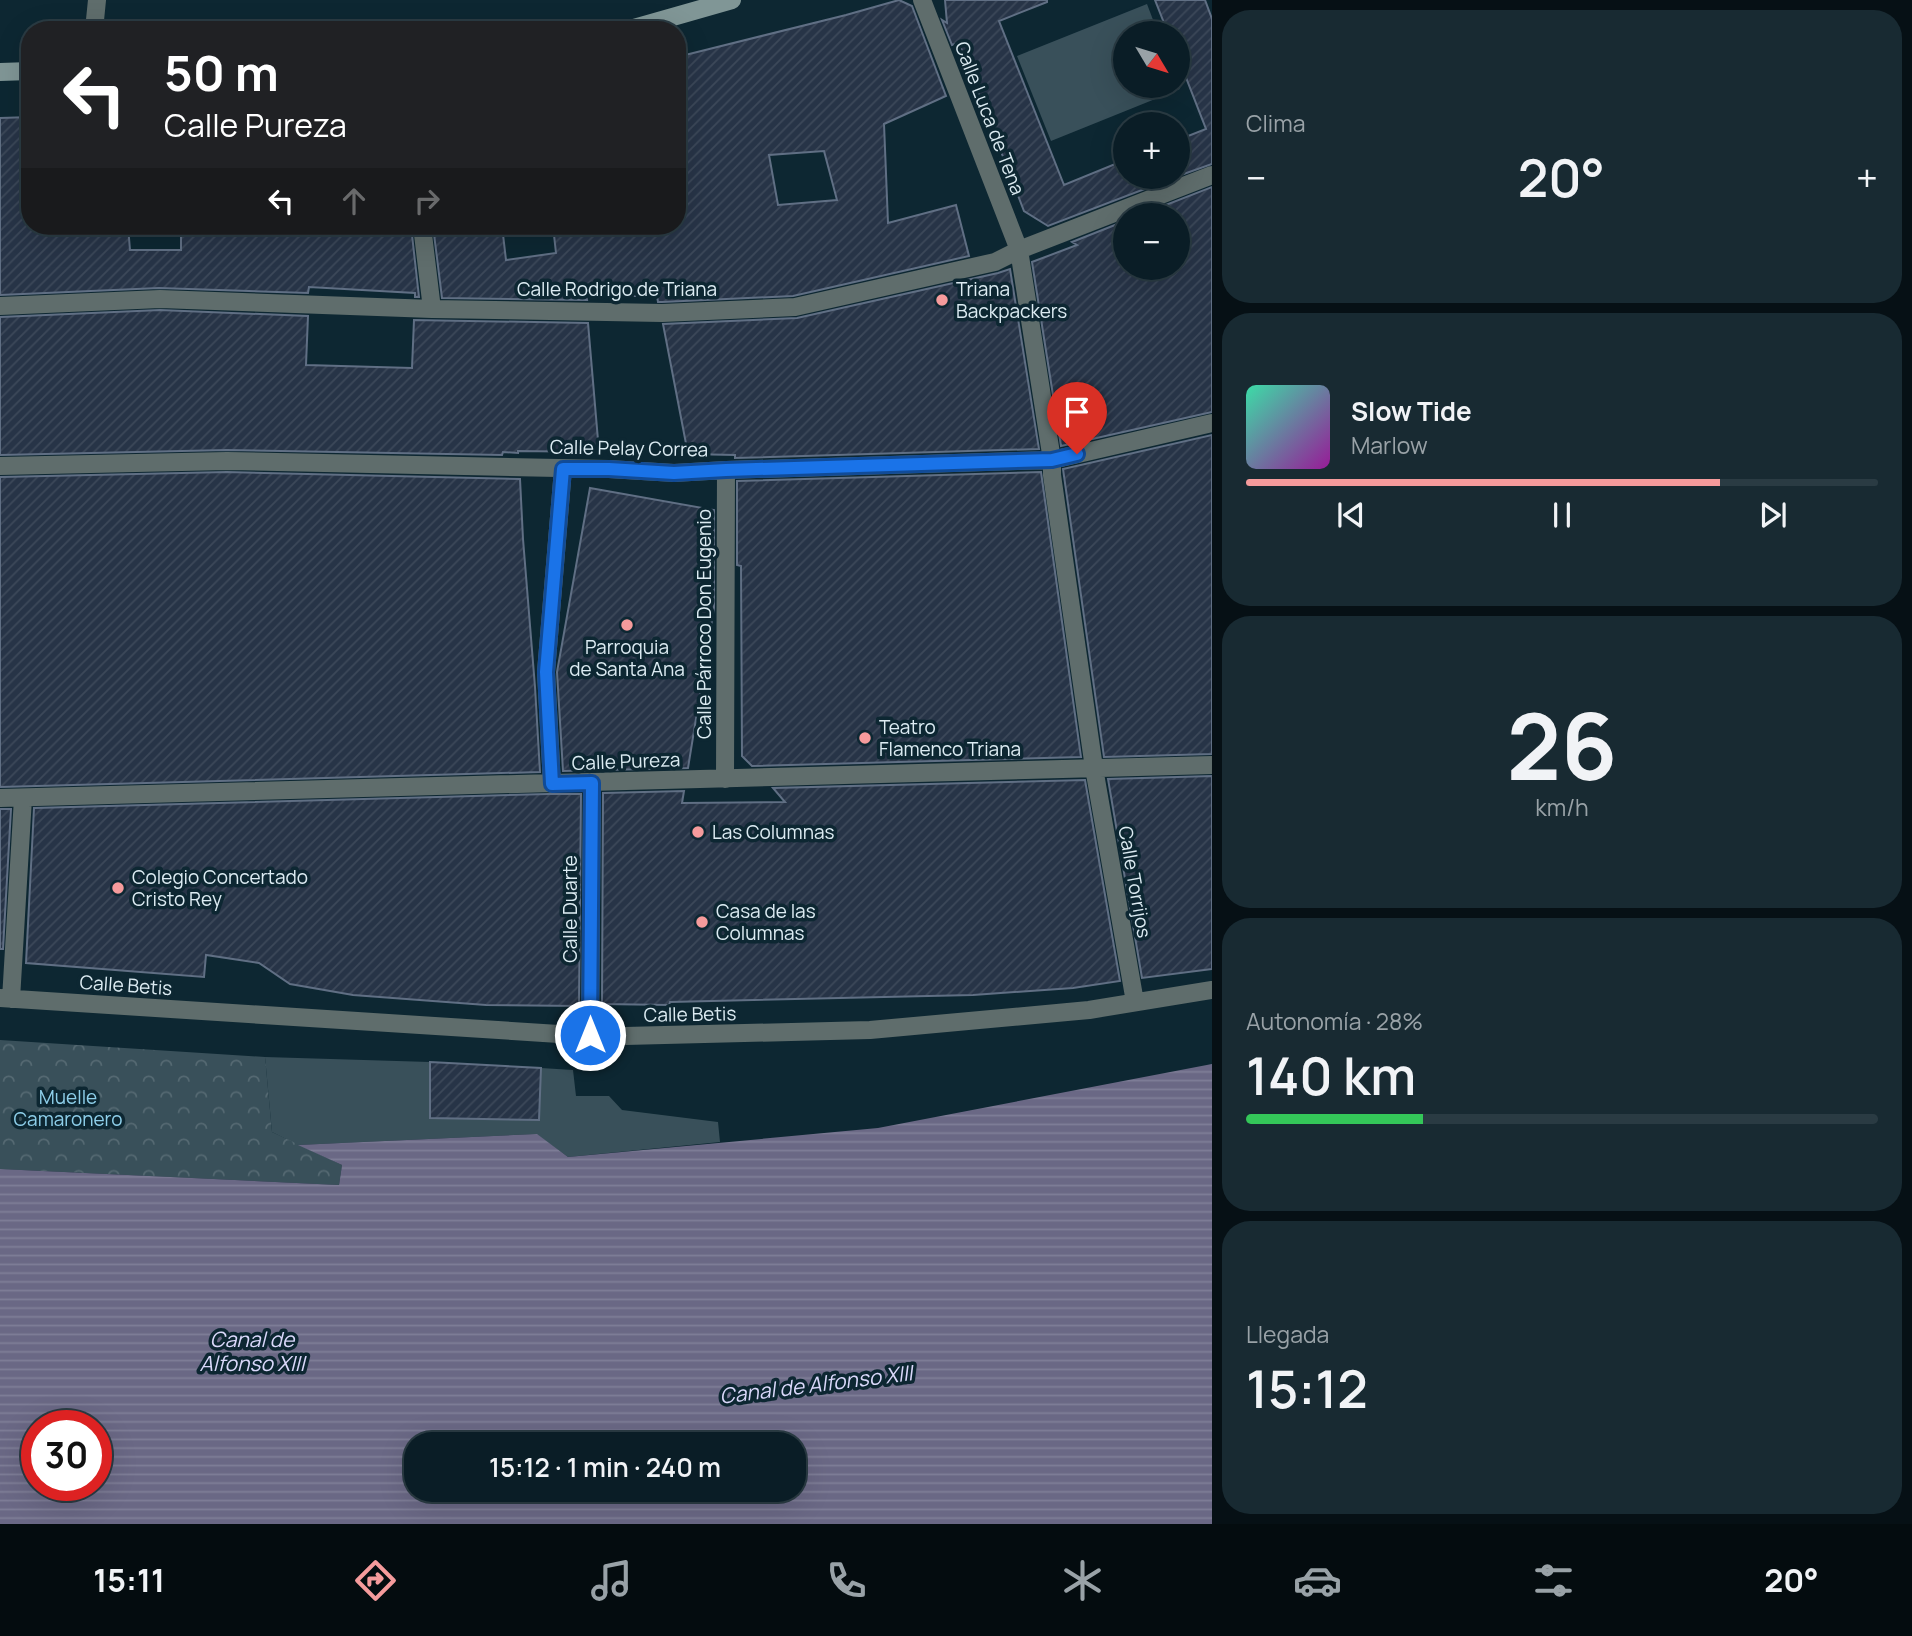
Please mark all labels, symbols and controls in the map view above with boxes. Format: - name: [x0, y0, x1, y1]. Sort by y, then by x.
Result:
- north arrow: [1113, 21, 1190, 98]
- map controls: [1113, 21, 1190, 280]
- street label: Calle Luca de Tena: [949, 38, 1031, 198]
- text: 50 m: [164, 39, 279, 106]
- icon: left: [49, 49, 140, 140]
- text: Calle Pureza: [164, 103, 347, 147]
- text: Clima: [1246, 107, 1305, 139]
- button: +: [1113, 112, 1190, 189]
- text: 20°: [1518, 142, 1605, 213]
- text: −: [1246, 151, 1267, 203]
- text: +: [1856, 151, 1878, 203]
- icon: left: [262, 182, 300, 220]
- icon: ahead: [335, 182, 373, 220]
- icon: right: [408, 182, 446, 220]
- button: −: [1113, 203, 1190, 280]
- street label: Calle Rodrigo de Triana: [517, 276, 717, 302]
- place label: Triana Backpackers: [956, 276, 1067, 324]
- marker: Triana Backpackers: [934, 292, 950, 308]
- pin: [1047, 382, 1107, 454]
- icon: arrive: [1058, 393, 1096, 431]
- text: Slow Tide: [1351, 393, 1472, 429]
- text: Marlow: [1351, 429, 1428, 461]
- street label: Calle Pelay Correa: [550, 434, 708, 462]
- icon: previous: [1332, 496, 1370, 534]
- icon: pause: [1543, 496, 1581, 534]
- icon: next: [1754, 496, 1792, 534]
- street label: Calle Párroco Don Eugenio: [691, 509, 717, 739]
- marker: Parroquia de Santa Ana: [619, 617, 635, 633]
- place label: Parroquia de Santa Ana: [569, 634, 685, 682]
- text: 26: [1507, 683, 1617, 807]
- place label: Teatro Flamenco Triana: [879, 714, 1021, 762]
- marker: Teatro Flamenco Triana: [857, 730, 873, 746]
- street label: Calle Pureza: [571, 746, 681, 776]
- text: km/h: [1535, 791, 1589, 823]
- place label: Las Columnas: [712, 819, 835, 845]
- marker: Las Columnas: [690, 824, 706, 840]
- street label: Calle Torrijos: [1112, 824, 1158, 940]
- street label: Calle Duarte: [557, 855, 583, 963]
- place label: Colegio Concertado Cristo Rey: [132, 864, 308, 912]
- marker: Colegio Concertado Cristo Rey: [110, 880, 126, 896]
- place label: Casa de las Columnas: [716, 898, 816, 946]
- marker: Casa de las Columnas: [694, 914, 710, 930]
- street label: Calle Betis: [79, 969, 173, 1001]
- position arrow: [553, 998, 627, 1072]
- street label: Calle Betis: [643, 1000, 737, 1028]
- text: Autonomía · 28%: [1246, 1005, 1423, 1037]
- text: 140 km: [1246, 1040, 1416, 1111]
- park label: Muelle Camaronero: [14, 1084, 122, 1132]
- text: Llegada: [1246, 1318, 1329, 1350]
- water label: Canal de Alfonso XIII: [199, 1325, 307, 1377]
- text: 15:12: [1246, 1353, 1368, 1424]
- water label: Canal de Alfonso XIII: [718, 1358, 916, 1410]
- speed limit sign: 30: [21, 1410, 112, 1501]
- text: 15:12 · 1 min · 240 m: [489, 1449, 721, 1485]
- icon: directions: [351, 1556, 400, 1605]
- icon: music: [587, 1556, 636, 1605]
- icon: phone: [822, 1556, 871, 1605]
- icon: climate: [1058, 1556, 1107, 1605]
- icon: car: [1293, 1556, 1342, 1605]
- icon: filters: [1529, 1556, 1578, 1605]
- text: 15:11: [93, 1558, 165, 1602]
- text: 20°: [1764, 1558, 1819, 1602]

